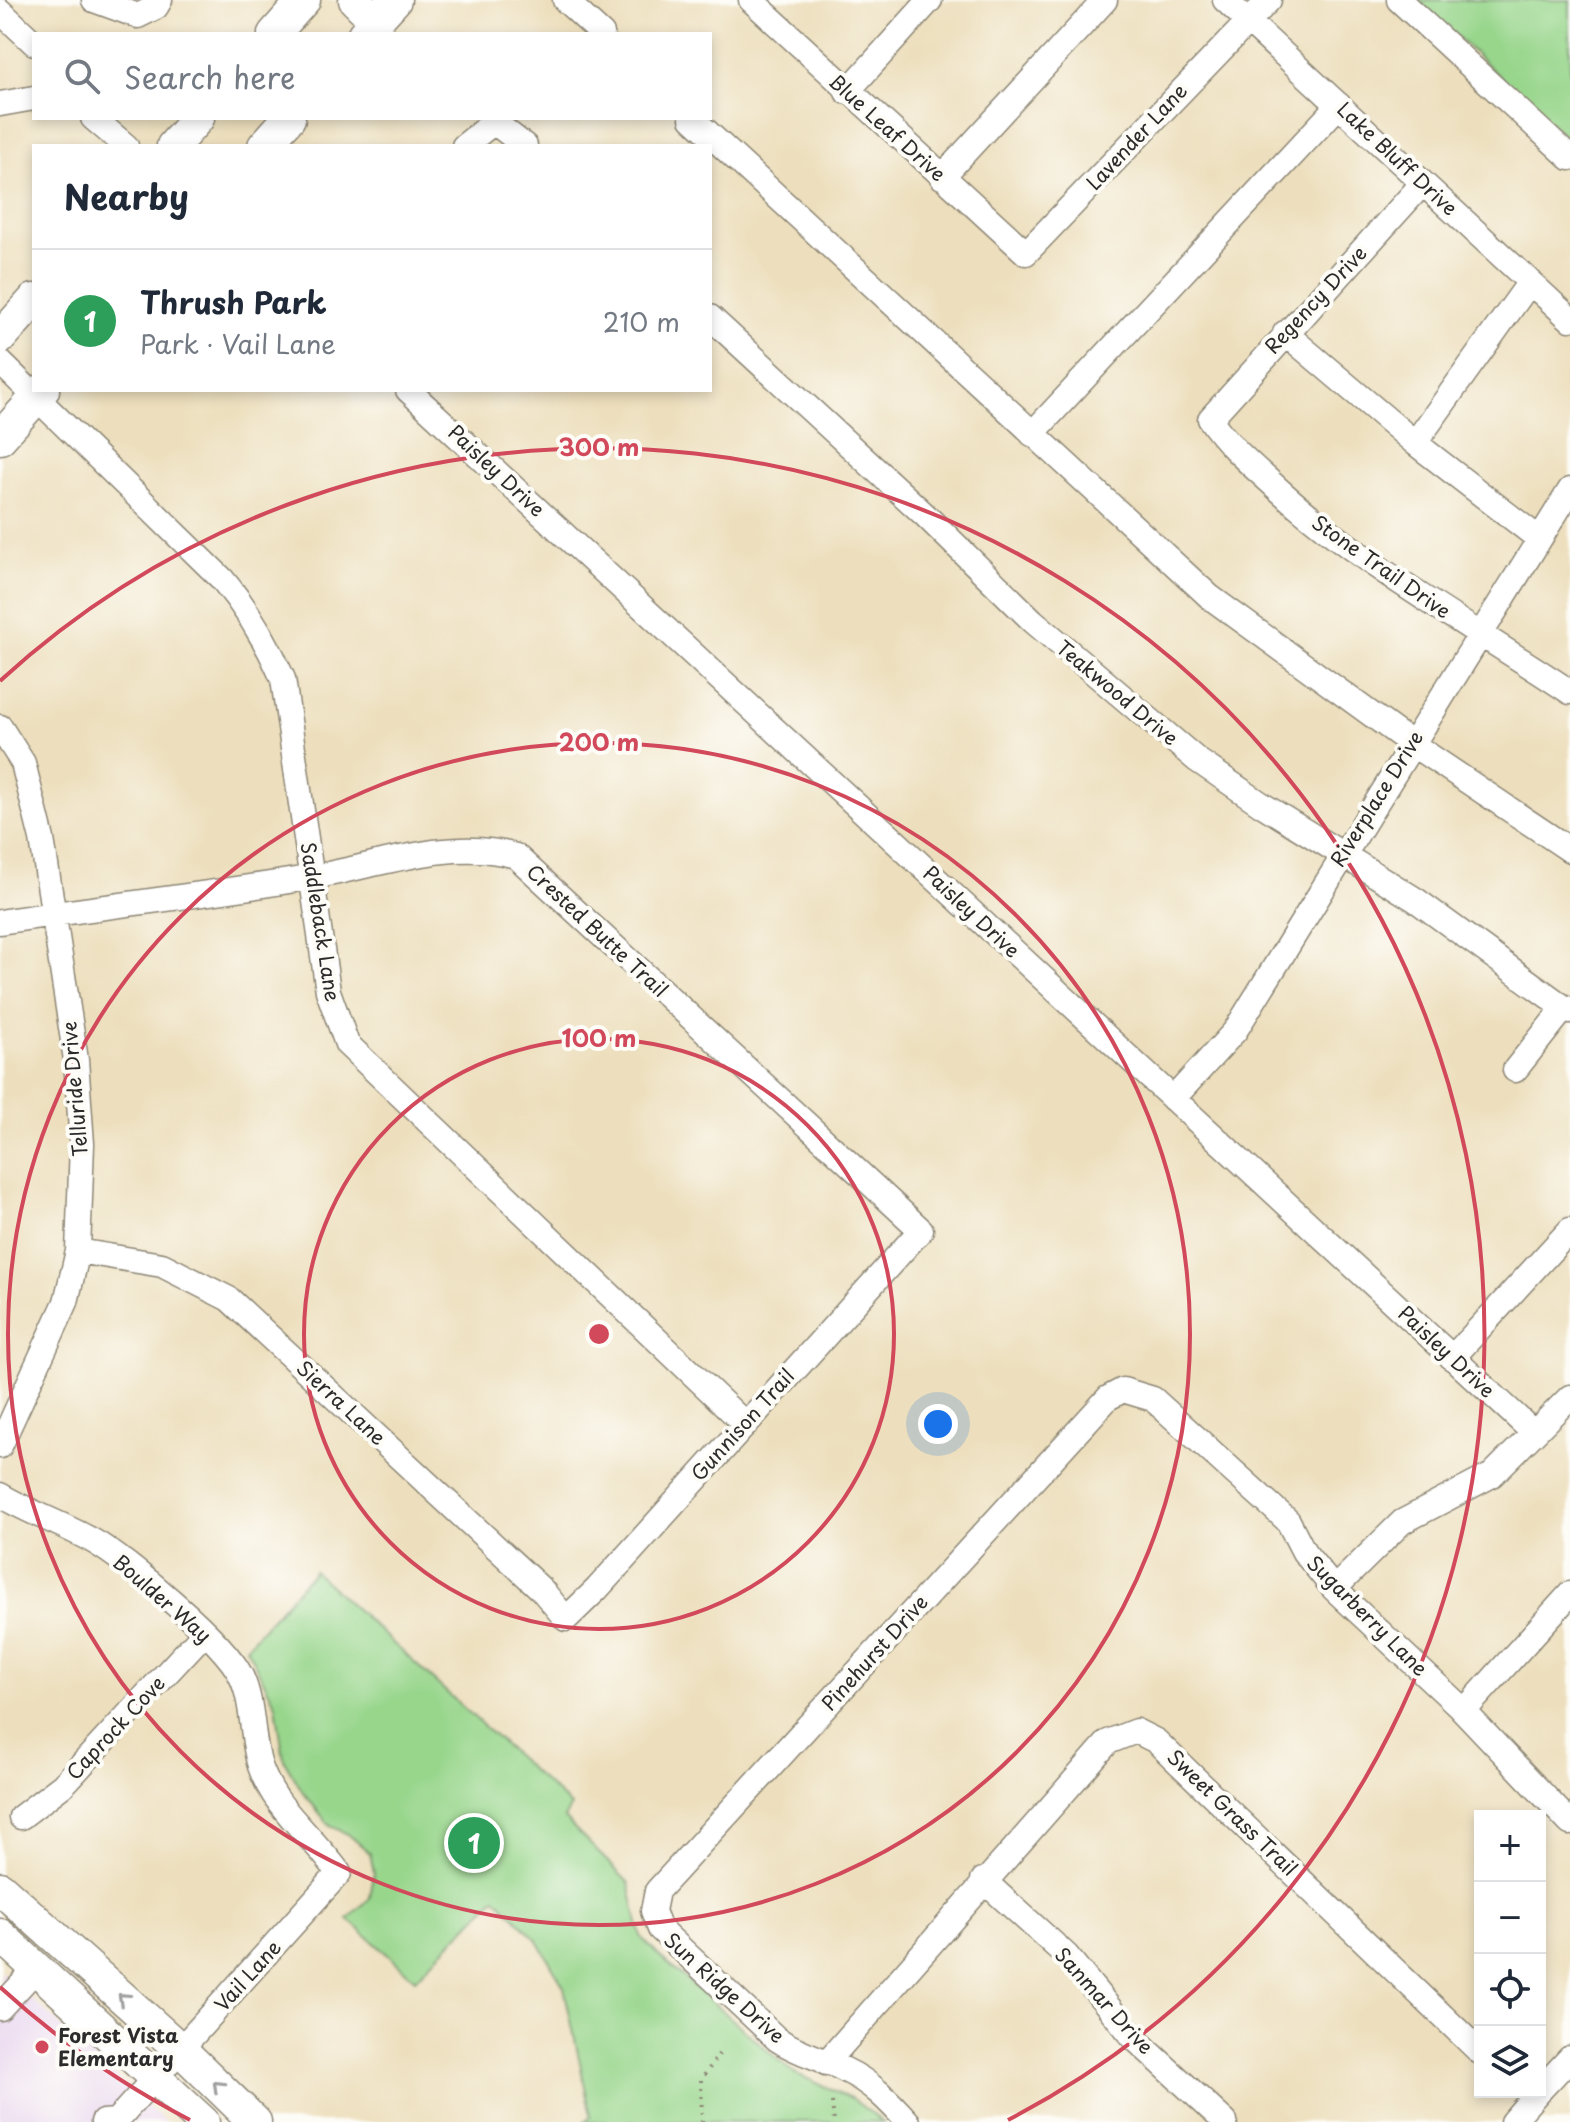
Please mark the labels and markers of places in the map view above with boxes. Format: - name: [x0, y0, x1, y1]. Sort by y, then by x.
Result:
- centre of rings: [585, 1320, 613, 1348]
- pin: 1: [448, 1813, 500, 1873]
- place label: Forest Vista Elementary: [58, 2020, 179, 2073]
- marker: Forest Vista Elementary: [33, 2038, 51, 2056]

